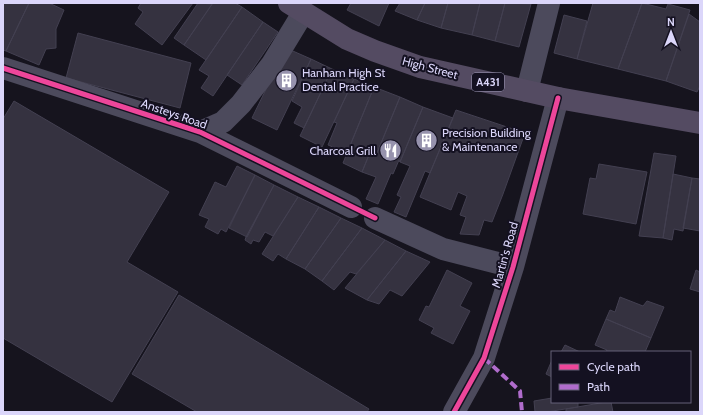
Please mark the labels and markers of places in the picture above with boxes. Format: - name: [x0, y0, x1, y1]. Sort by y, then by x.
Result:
- place label: Hanham High St Dental Practice: [302, 65, 385, 94]
- building icon: Hanham High St Dental Practice: [273, 67, 299, 93]
- place label: Precision Building & Maintenance: [442, 125, 532, 154]
- building icon: Precision Building & Maintenance: [413, 127, 439, 153]
- restaurant icon: Charcoal Grill: [378, 138, 404, 164]
- place label: Charcoal Grill: [309, 143, 376, 158]

